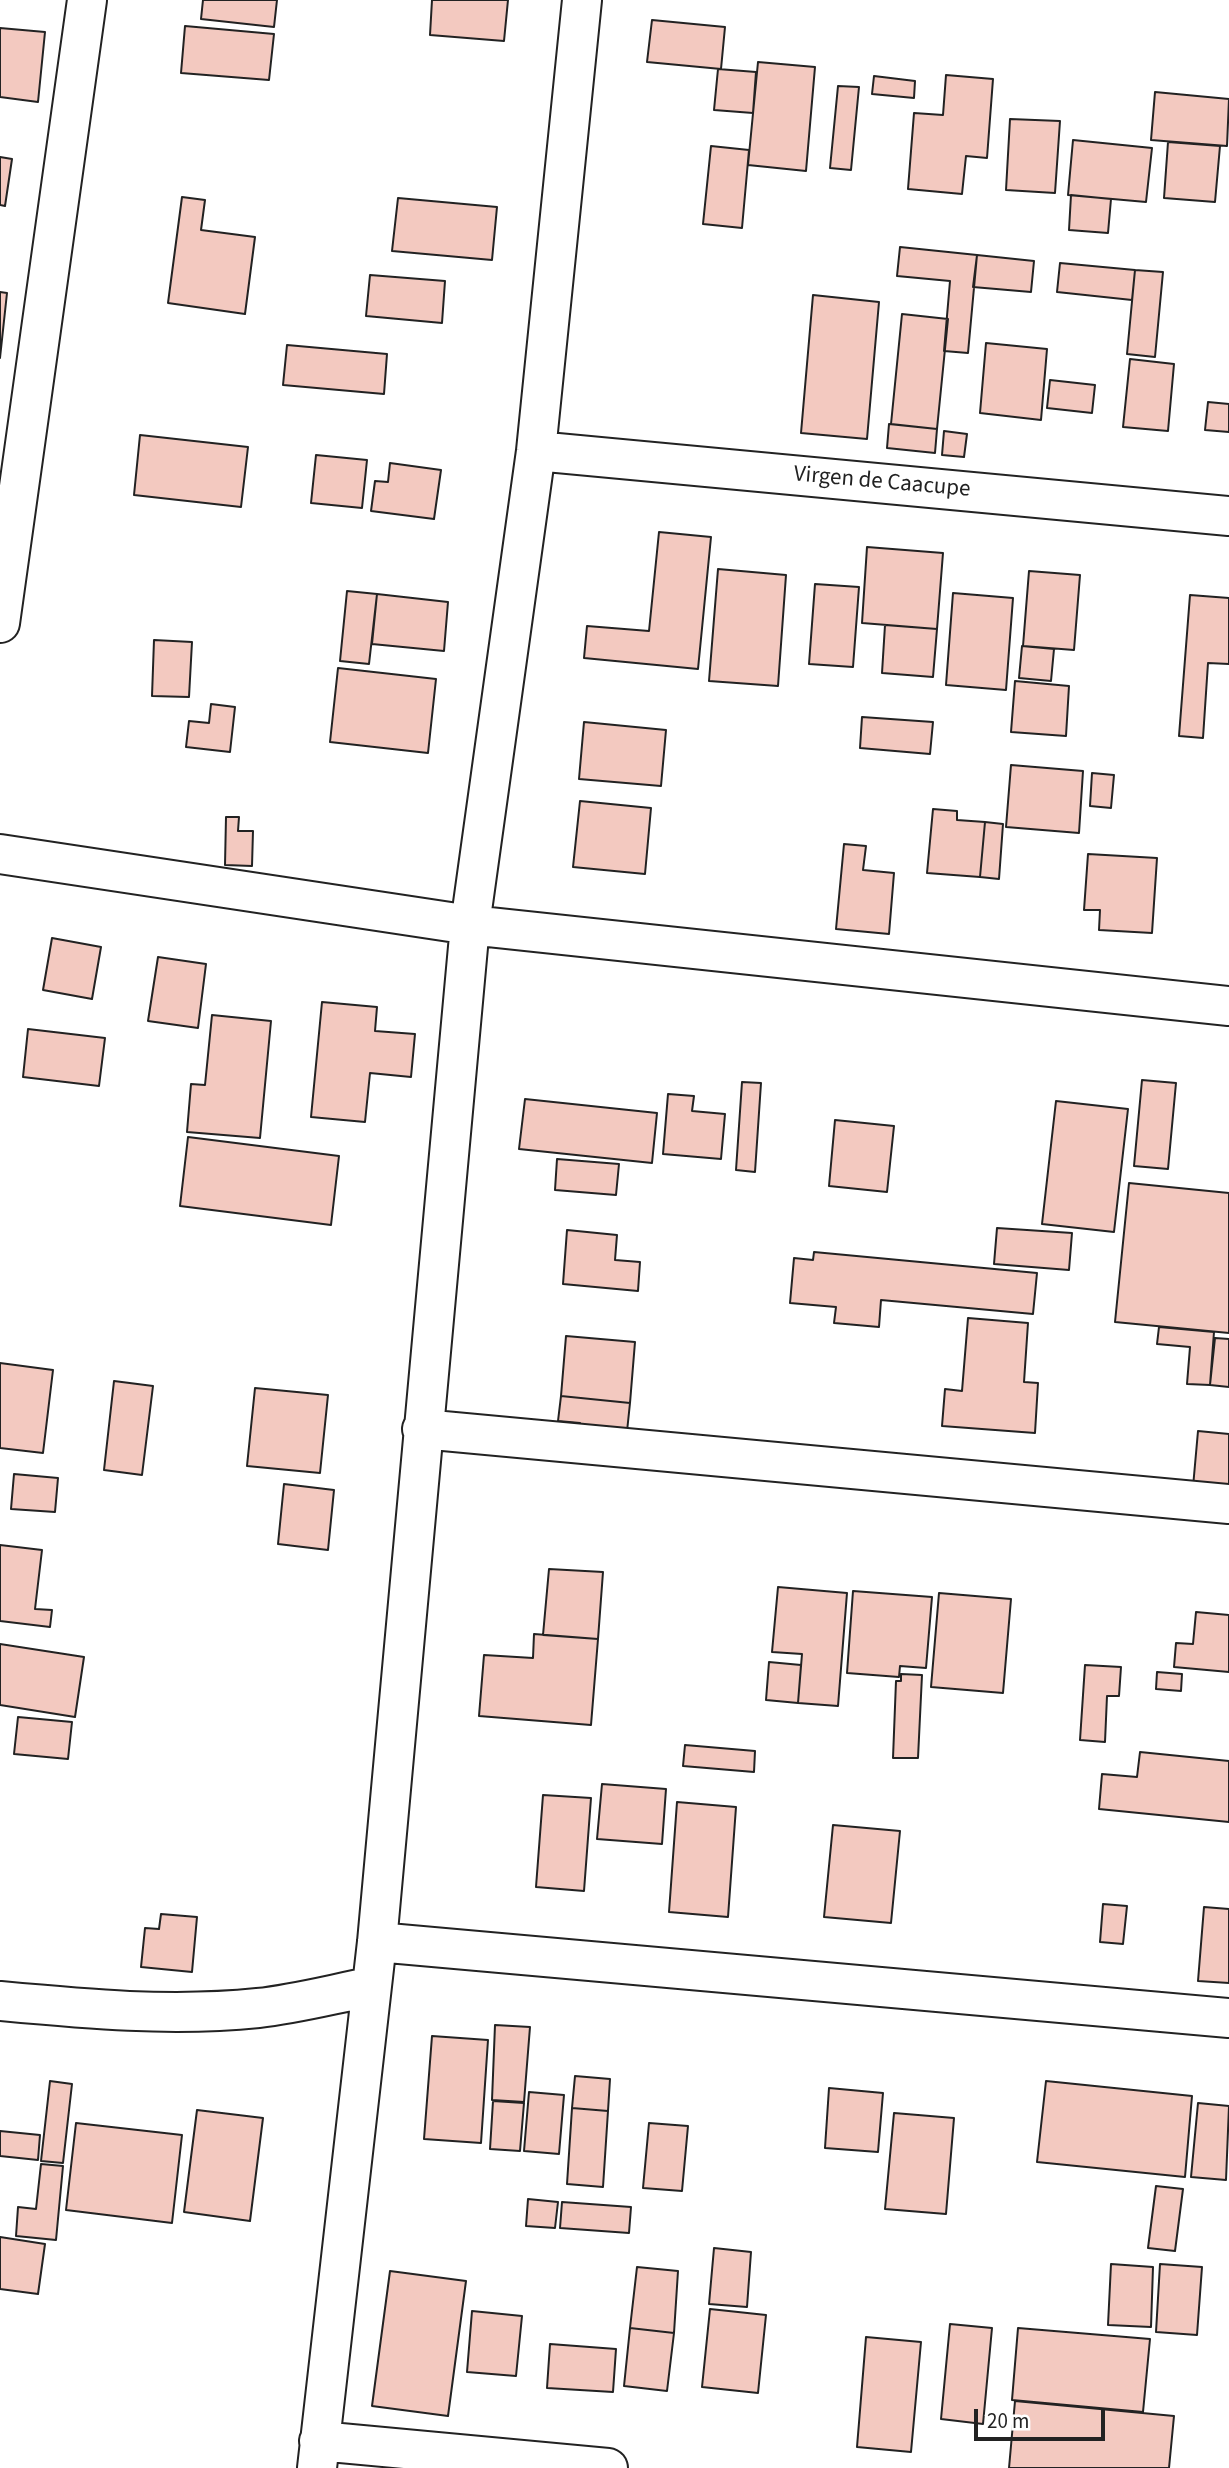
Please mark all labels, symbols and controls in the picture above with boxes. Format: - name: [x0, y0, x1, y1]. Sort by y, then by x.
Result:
- street label: Virgen de Caacupe: [792, 462, 972, 504]
- scale bar: [977, 2394, 1108, 2438]
- text: 20 m: [987, 2406, 1029, 2436]

